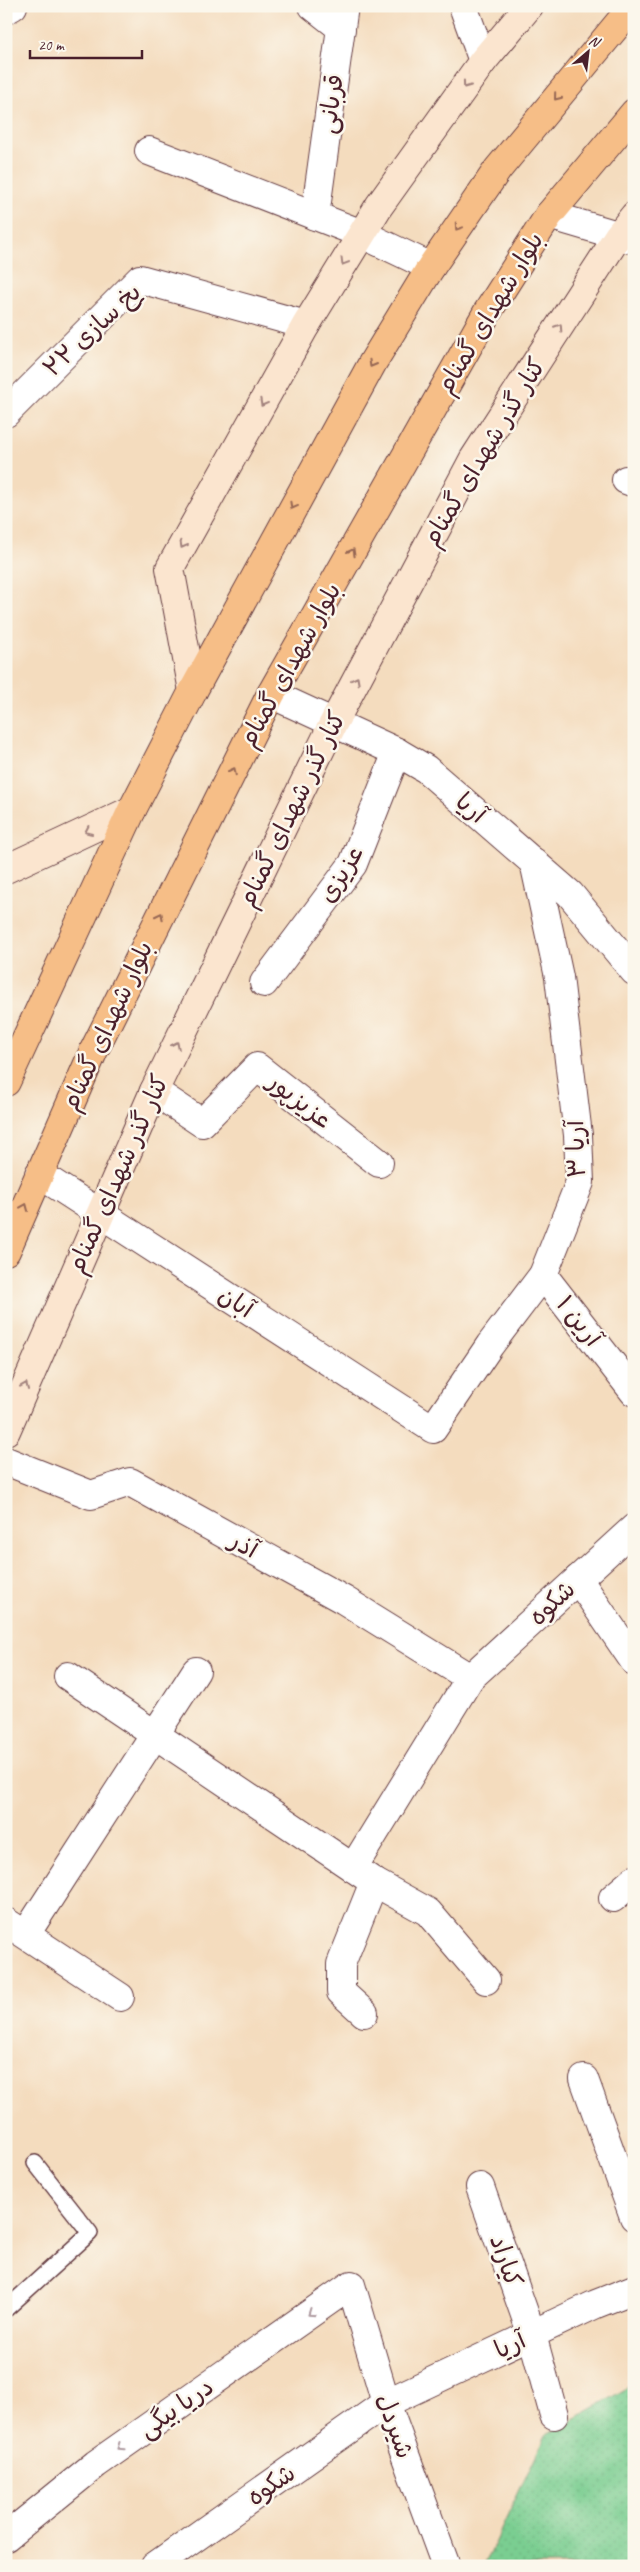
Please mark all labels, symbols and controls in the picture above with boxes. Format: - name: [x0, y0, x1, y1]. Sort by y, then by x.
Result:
- scale bar: [30, 28, 142, 60]
- north arrow: [562, 28, 612, 78]
- text: N: [586, 31, 604, 52]
- text: 20 m: [38, 36, 65, 55]
- street label: قربانی: [311, 72, 351, 136]
- one-way arrow: [463, 79, 471, 88]
- one-way arrow: [553, 92, 562, 101]
- one-way arrow: [455, 222, 465, 231]
- street label: بلوار شهدای گمنام: [429, 226, 554, 401]
- one-way arrow: [341, 257, 351, 266]
- street label: یخ سازی ۲۲: [36, 276, 148, 384]
- one-way arrow: [553, 323, 562, 333]
- street label: کنار گذر شهدای گمنام: [415, 352, 556, 554]
- one-way arrow: [368, 359, 378, 368]
- one-way arrow: [259, 397, 269, 406]
- one-way arrow: [289, 501, 299, 510]
- one-way arrow: [180, 539, 190, 548]
- one-way arrow: [346, 548, 356, 557]
- street label: بلوار شهدای گمنام: [232, 577, 351, 754]
- one-way arrow: [350, 676, 360, 685]
- street label: کنار گذر شهدای گمنام: [231, 705, 356, 914]
- one-way arrow: [227, 767, 237, 776]
- street label: آریا: [449, 786, 494, 831]
- one-way arrow: [84, 824, 93, 835]
- street label: عزیزی: [311, 839, 371, 909]
- one-way arrow: [154, 913, 164, 922]
- street label: بلوار شهدای گمنام: [54, 936, 163, 1117]
- one-way arrow: [170, 1042, 180, 1051]
- street label: عزیزپور: [260, 1065, 339, 1136]
- street label: کنار گذر شهدای گمنام: [60, 1069, 179, 1280]
- street label: آریا ۳: [559, 1119, 593, 1178]
- one-way arrow: [19, 1203, 30, 1212]
- street label: آبان: [212, 1279, 261, 1326]
- street label: آرین ۱: [549, 1289, 609, 1354]
- one-way arrow: [19, 1382, 30, 1391]
- street label: آذر: [222, 1523, 265, 1566]
- street label: شکوه: [522, 1573, 582, 1633]
- street label: کیاراد: [482, 2231, 530, 2291]
- one-way arrow: [307, 2307, 316, 2316]
- street label: آریا: [489, 2324, 532, 2366]
- street label: دریا بیگی: [132, 2371, 220, 2445]
- street label: شیردل: [369, 2389, 421, 2463]
- one-way arrow: [117, 2441, 126, 2450]
- street label: شکوه: [240, 2457, 302, 2513]

